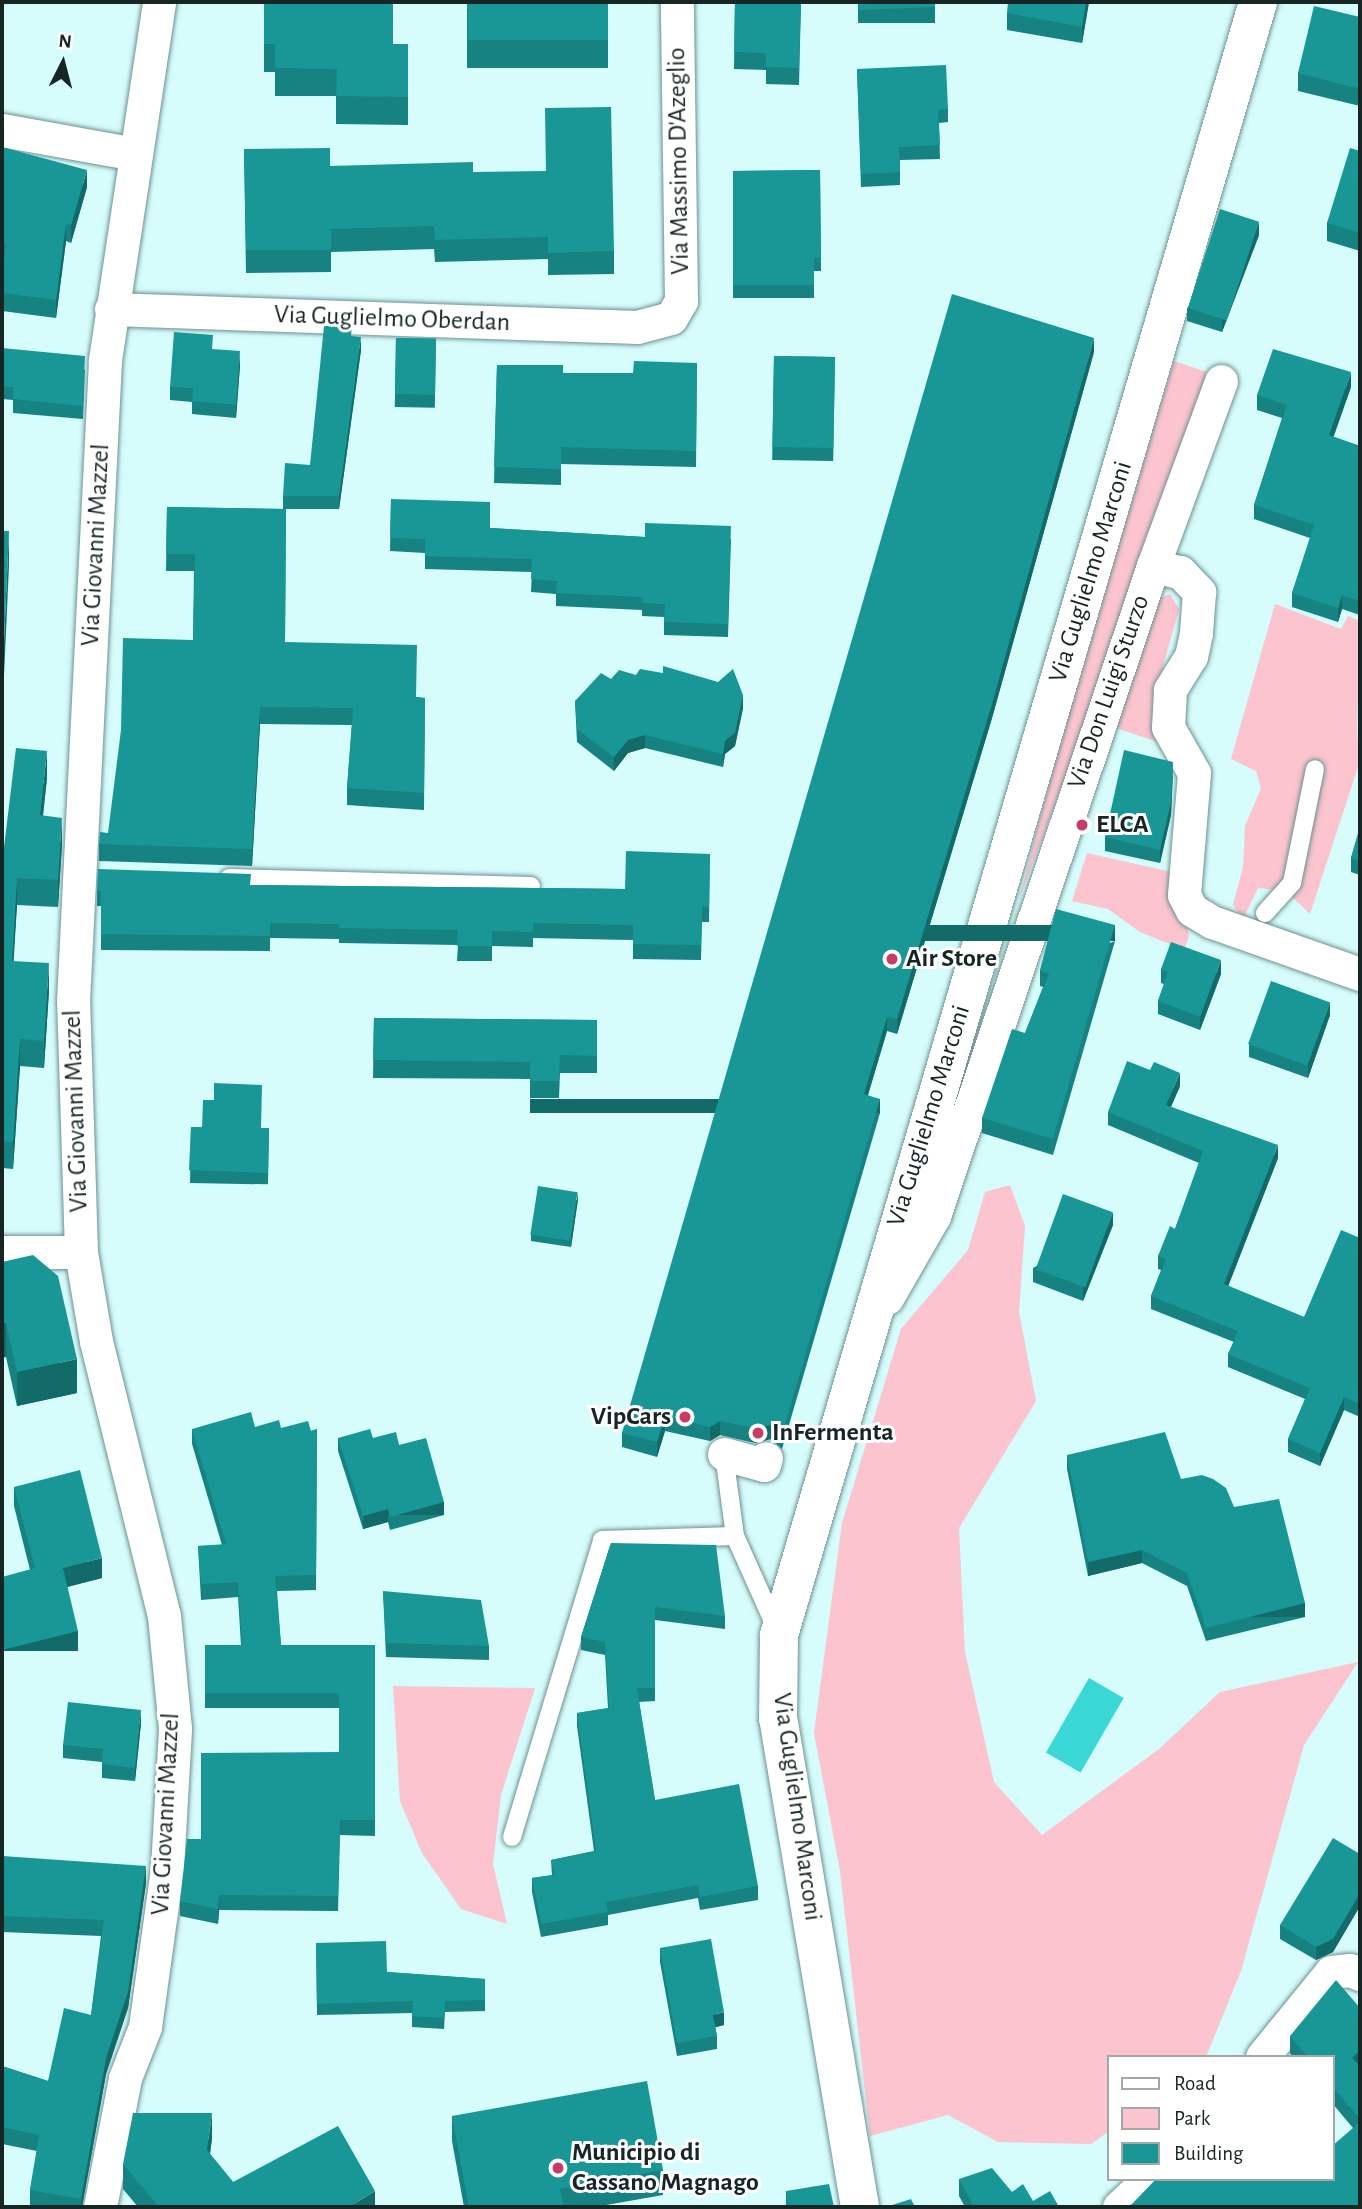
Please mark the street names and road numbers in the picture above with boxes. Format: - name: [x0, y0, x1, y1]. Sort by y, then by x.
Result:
- street label: Via Massimo D'Azeglio: [661, 47, 697, 275]
- street label: Via Guglielmo Oberdan: [273, 299, 511, 339]
- street label: Via Giovanni Mazzel: [75, 443, 117, 647]
- street label: Via Guglielmo Marconi: [1042, 458, 1140, 686]
- street label: Via Don Luigi Sturzo: [1061, 591, 1157, 793]
- street label: Via Guglielmo Marconi: [880, 1002, 978, 1230]
- street label: Via Giovanni Mazzel: [57, 1009, 95, 1213]
- street label: Via Guglielmo Marconi: [766, 1691, 828, 1923]
- street label: Via Giovanni Mazzel: [145, 1712, 187, 1916]

